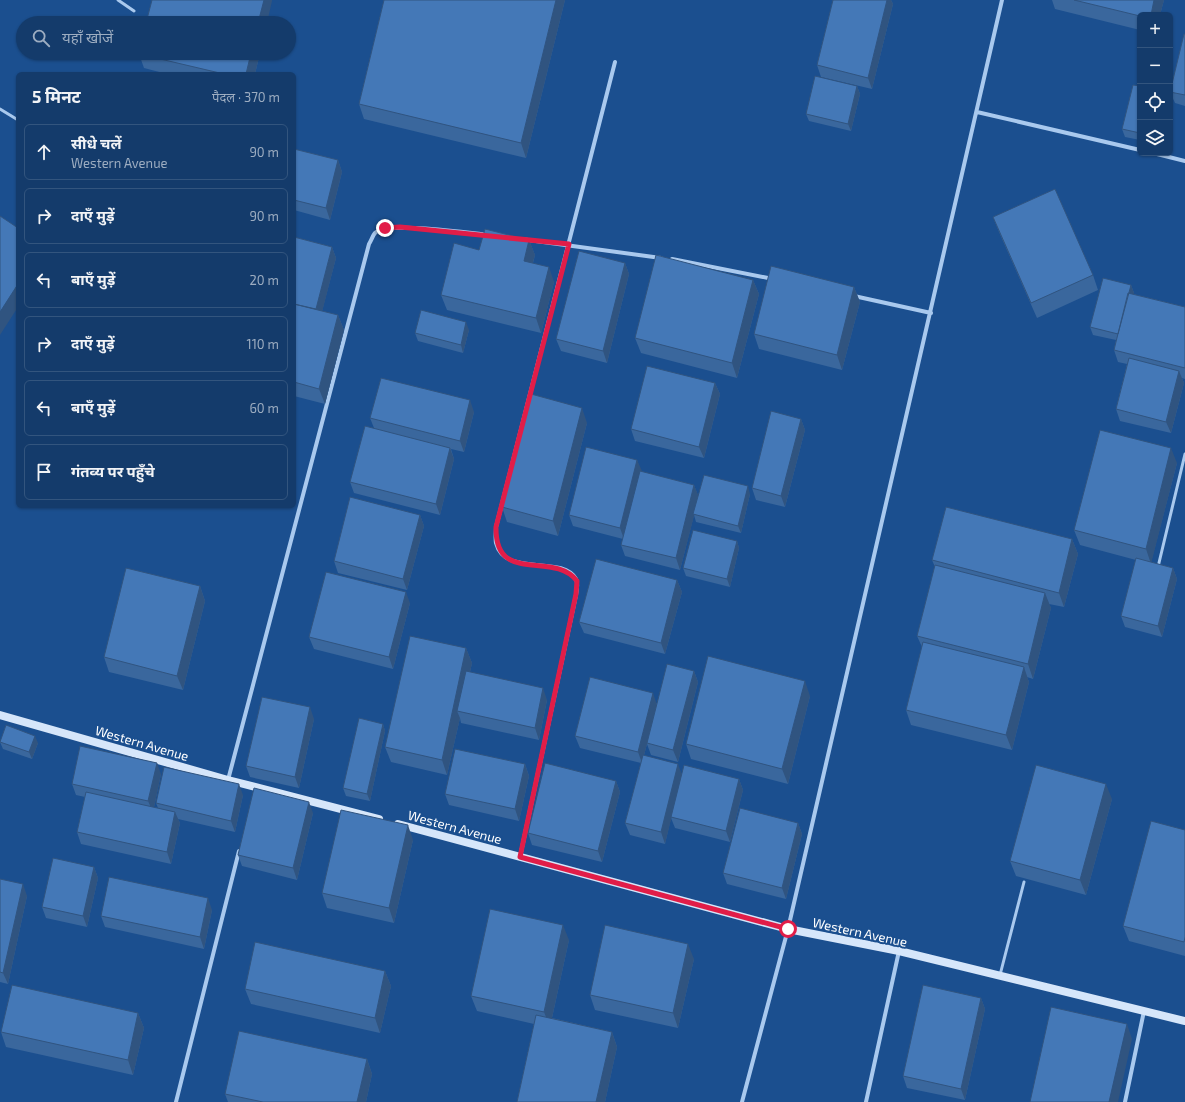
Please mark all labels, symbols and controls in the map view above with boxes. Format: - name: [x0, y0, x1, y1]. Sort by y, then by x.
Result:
- map controls: [1137, 12, 1173, 156]
- button: +: [1137, 12, 1173, 48]
- search box: [16, 16, 296, 60]
- icon: search: [30, 27, 52, 49]
- text: यहाँ खोजें: [62, 28, 113, 46]
- button: −: [1137, 48, 1173, 84]
- button: locate: [1137, 84, 1173, 120]
- text: 5 मिनट: [32, 86, 81, 106]
- text: पैदल · 370 m: [212, 89, 280, 105]
- button: layers: [1137, 120, 1173, 156]
- text: सीधे चलें: [71, 134, 122, 152]
- icon: ahead: [33, 141, 55, 163]
- text: 90 m: [249, 144, 279, 160]
- text: Western Avenue: [71, 155, 168, 171]
- icon: right: [33, 205, 55, 227]
- text: दाएँ मुड़ें: [71, 206, 115, 224]
- text: 90 m: [249, 208, 279, 224]
- route end: [376, 219, 394, 237]
- icon: left: [33, 269, 55, 291]
- text: बाएँ मुड़ें: [71, 270, 115, 288]
- text: 20 m: [250, 272, 279, 288]
- icon: right: [33, 333, 55, 355]
- text: दाएँ मुड़ें: [71, 334, 115, 352]
- text: 110 m: [247, 336, 279, 352]
- icon: left: [33, 397, 55, 419]
- text: बाएँ मुड़ें: [71, 398, 115, 416]
- text: 60 m: [249, 400, 279, 416]
- icon: arrive: [33, 461, 55, 483]
- text: गंतव्य पर पहुँचे: [71, 462, 155, 480]
- street label: Western Avenue: [93, 722, 191, 764]
- street label: Western Avenue: [406, 807, 504, 847]
- street label: Western Avenue: [811, 914, 909, 950]
- route start: [779, 920, 797, 938]

